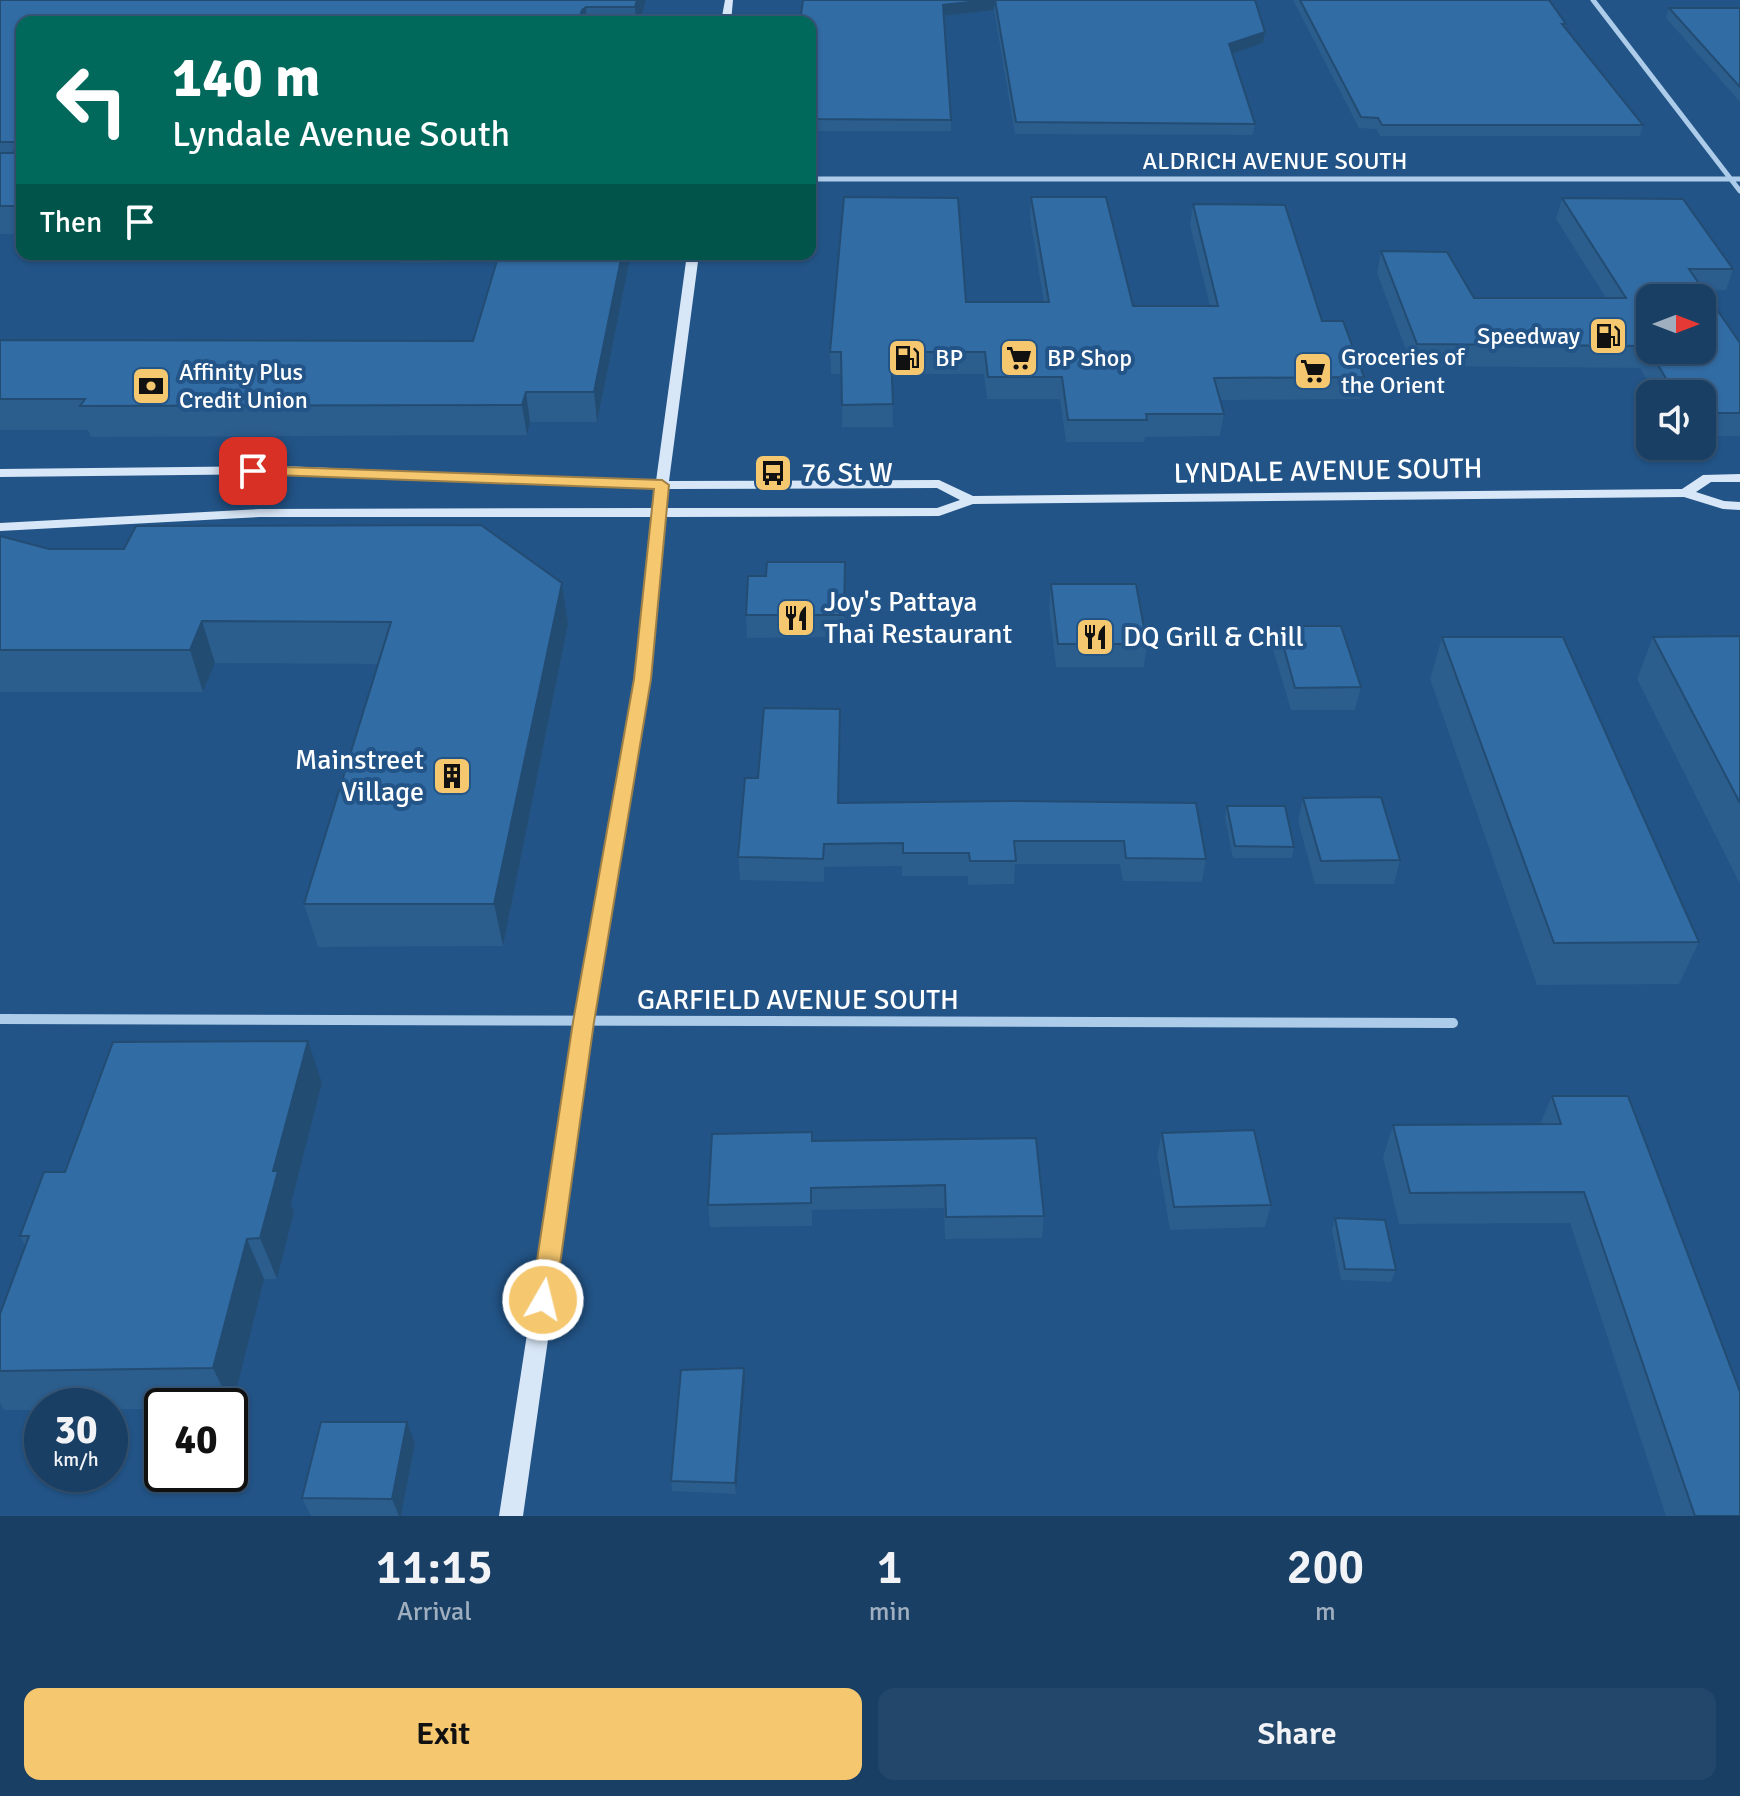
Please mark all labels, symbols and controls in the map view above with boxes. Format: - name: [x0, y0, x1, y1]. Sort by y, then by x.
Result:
- text: 140 m: [172, 43, 320, 112]
- icon: left: [40, 48, 144, 152]
- text: Lyndale Avenue South: [172, 112, 510, 157]
- street label: ALDRICH AVENUE SOUTH: [1142, 146, 1408, 176]
- icon: arrive: [118, 200, 162, 244]
- text: Then: [40, 204, 102, 241]
- north arrow: [1636, 284, 1716, 364]
- map controls: [1636, 284, 1716, 460]
- fuel station icon: Speedway: [1587, 315, 1629, 357]
- place label: Speedway: [1477, 321, 1580, 351]
- fuel station icon: BP: [886, 337, 928, 379]
- supermarket icon: BP Shop: [998, 337, 1040, 379]
- place label: Groceries of the Orient: [1341, 342, 1465, 400]
- place label: BP: [935, 343, 963, 373]
- place label: BP Shop: [1047, 343, 1132, 373]
- supermarket icon: Groceries of the Orient: [1292, 350, 1334, 392]
- place label: Affinity Plus Credit Union: [179, 357, 308, 415]
- bank icon: Affinity Plus Credit Union: [130, 365, 172, 407]
- button: sound: [1636, 380, 1716, 460]
- pin: [219, 437, 287, 505]
- icon: arrive: [231, 449, 275, 493]
- street label: LYNDALE AVENUE SOUTH: [1173, 451, 1483, 491]
- bus stop icon: 76 St W: [752, 452, 794, 494]
- place label: 76 St W: [801, 456, 893, 490]
- place label: Joy's Pattaya Thai Restaurant: [824, 585, 1013, 651]
- restaurant icon: Joy's Pattaya Thai Restaurant: [775, 597, 817, 639]
- restaurant icon: DQ Grill & Chill: [1074, 616, 1116, 658]
- place label: DQ Grill & Chill: [1123, 620, 1304, 654]
- place label: Mainstreet Village: [295, 743, 424, 809]
- building icon: Mainstreet Village: [431, 755, 473, 797]
- street label: GARFIELD AVENUE SOUTH: [637, 983, 959, 1017]
- position arrow: [501, 1258, 585, 1342]
- speed limit sign: 40: [144, 1388, 248, 1492]
- text: 30: [54, 1405, 98, 1455]
- text: km/h: [53, 1447, 99, 1472]
- text: 11:15: [376, 1538, 493, 1597]
- text: 1: [877, 1538, 903, 1597]
- text: 200: [1286, 1538, 1364, 1597]
- text: Arrival: [397, 1596, 472, 1628]
- text: min: [869, 1596, 911, 1628]
- text: m: [1315, 1596, 1336, 1628]
- button: Exit: [24, 1688, 862, 1780]
- button: Share: [878, 1688, 1716, 1780]

